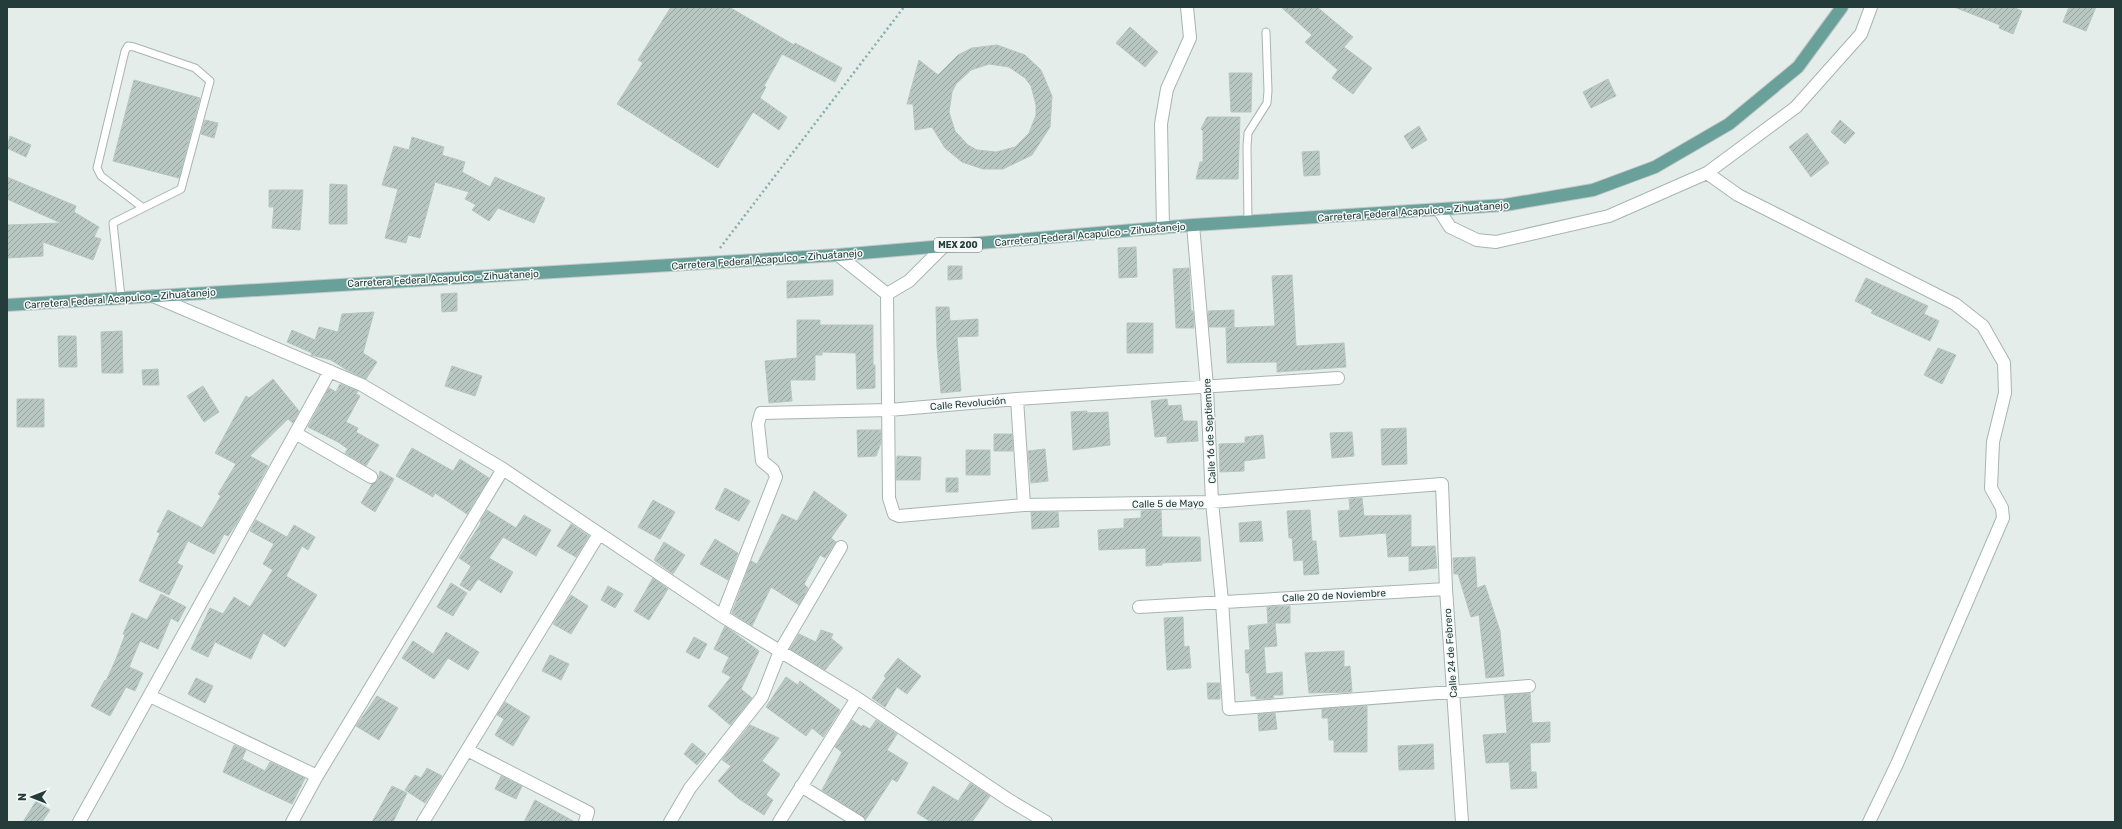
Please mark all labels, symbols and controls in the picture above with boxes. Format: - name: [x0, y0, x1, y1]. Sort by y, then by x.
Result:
- street label: Carretera Federal Acapulco - Zihuatanejo: [1317, 199, 1509, 225]
- street label: Carretera Federal Acapulco - Zihuatanejo: [994, 221, 1186, 249]
- road number: MEX 200: [934, 238, 982, 252]
- street label: Carretera Federal Acapulco - Zihuatanejo: [671, 247, 863, 273]
- street label: Carretera Federal Acapulco - Zihuatanejo: [347, 268, 539, 290]
- street label: Carretera Federal Acapulco - Zihuatanejo: [24, 286, 216, 312]
- street label: Calle 16 de Septiembre: [1201, 377, 1219, 484]
- street label: Calle Revolución: [930, 395, 1007, 413]
- street label: Calle 5 de Mayo: [1132, 497, 1204, 511]
- street label: Calle 20 de Noviembre: [1282, 587, 1387, 605]
- street label: Calle 24 de Febrero: [1442, 608, 1460, 698]
- north arrow: [12, 777, 52, 817]
- text: N: [16, 793, 29, 801]

